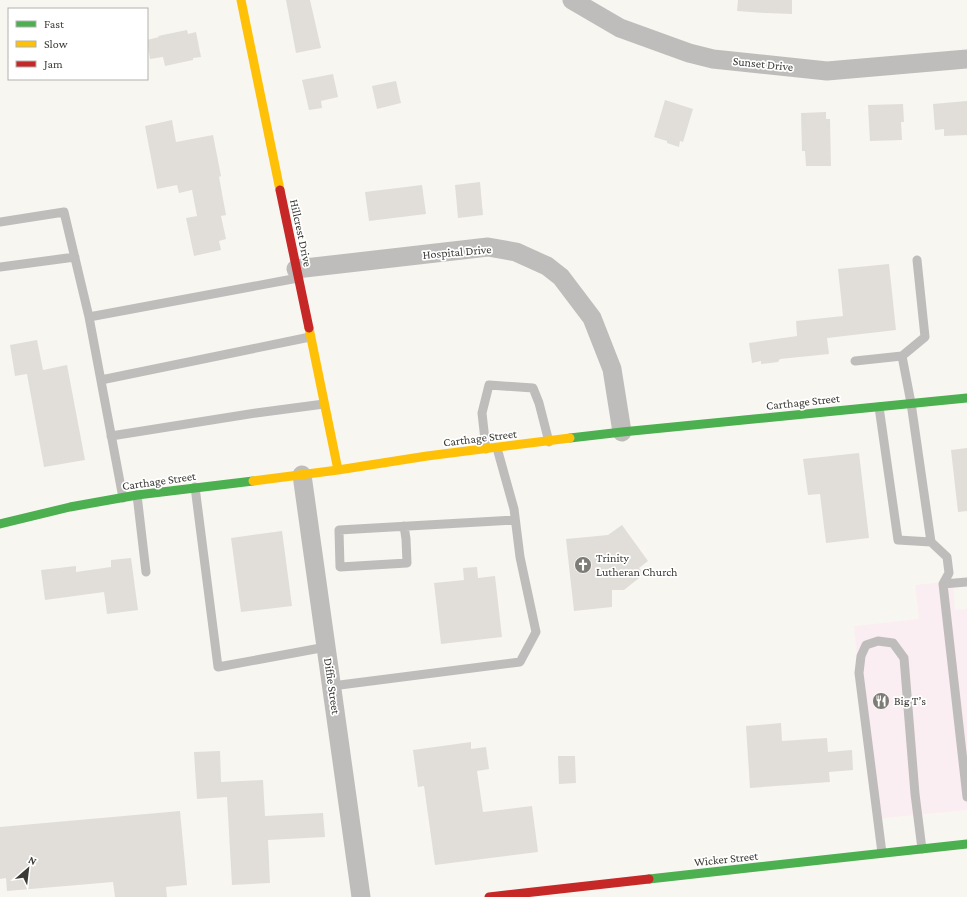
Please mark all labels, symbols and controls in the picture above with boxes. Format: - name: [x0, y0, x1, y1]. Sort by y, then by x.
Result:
- legend: [8, 8, 148, 80]
- text: Fast: [44, 17, 65, 31]
- text: Slow: [44, 37, 68, 51]
- street label: Sunset Drive: [732, 54, 794, 74]
- text: Jam: [43, 57, 63, 71]
- street label: Hillcrest Drive: [287, 198, 315, 268]
- street label: Hospital Drive: [422, 242, 492, 262]
- street label: Carthage Street: [765, 391, 842, 413]
- street label: Carthage Street: [442, 426, 519, 449]
- street label: Carthage Street: [121, 469, 198, 493]
- place label: Trinity Lutheran Church: [596, 551, 678, 579]
- church icon: Trinity Lutheran Church: [573, 555, 593, 575]
- street label: Diffie Street: [321, 657, 343, 716]
- restaurant icon: Big T’s: [871, 691, 891, 711]
- place label: Big T’s: [894, 694, 926, 708]
- north arrow: [8, 849, 48, 889]
- street label: Wicker Street: [693, 849, 760, 869]
- text: N: [27, 853, 39, 867]

